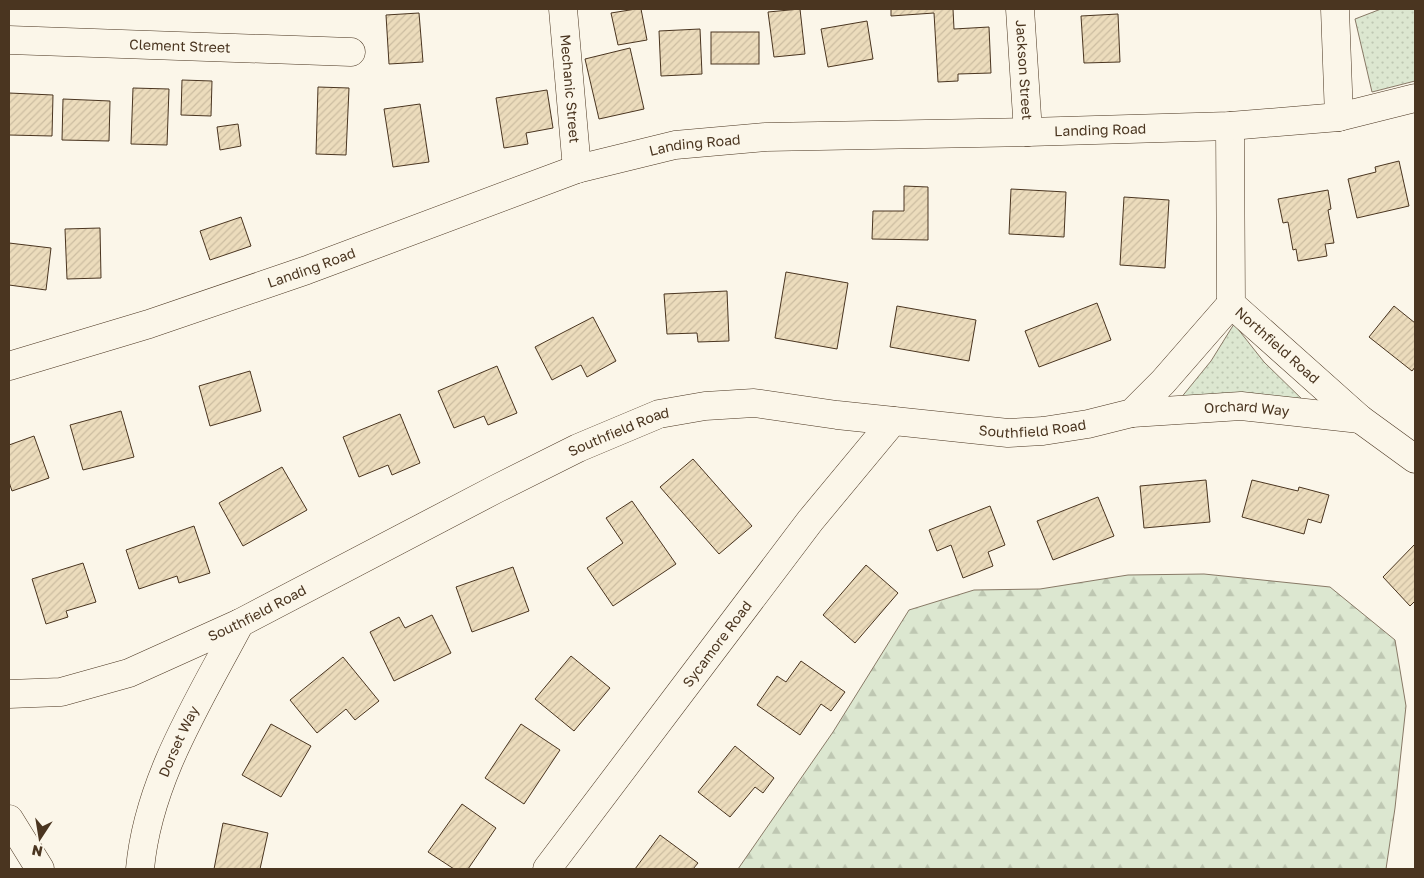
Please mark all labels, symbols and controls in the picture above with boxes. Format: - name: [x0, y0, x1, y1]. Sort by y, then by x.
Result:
- street label: Jackson Street: [1013, 19, 1036, 121]
- street label: Mechanic Street: [557, 33, 584, 144]
- street label: Clement Street: [129, 35, 231, 56]
- street label: Landing Road: [1054, 119, 1147, 139]
- street label: Landing Road: [647, 130, 741, 159]
- street label: Landing Road: [265, 244, 358, 291]
- street label: Northfield Road: [1232, 303, 1323, 387]
- street label: Orchard Way: [1203, 397, 1290, 419]
- street label: Southfield Road: [565, 403, 670, 460]
- street label: Southfield Road: [978, 415, 1087, 441]
- street label: Southfield Road: [205, 581, 309, 644]
- street label: Sycamore Road: [678, 597, 755, 690]
- street label: Dorset Way: [154, 703, 202, 779]
- north arrow: [15, 813, 65, 863]
- text: N: [30, 842, 44, 861]

